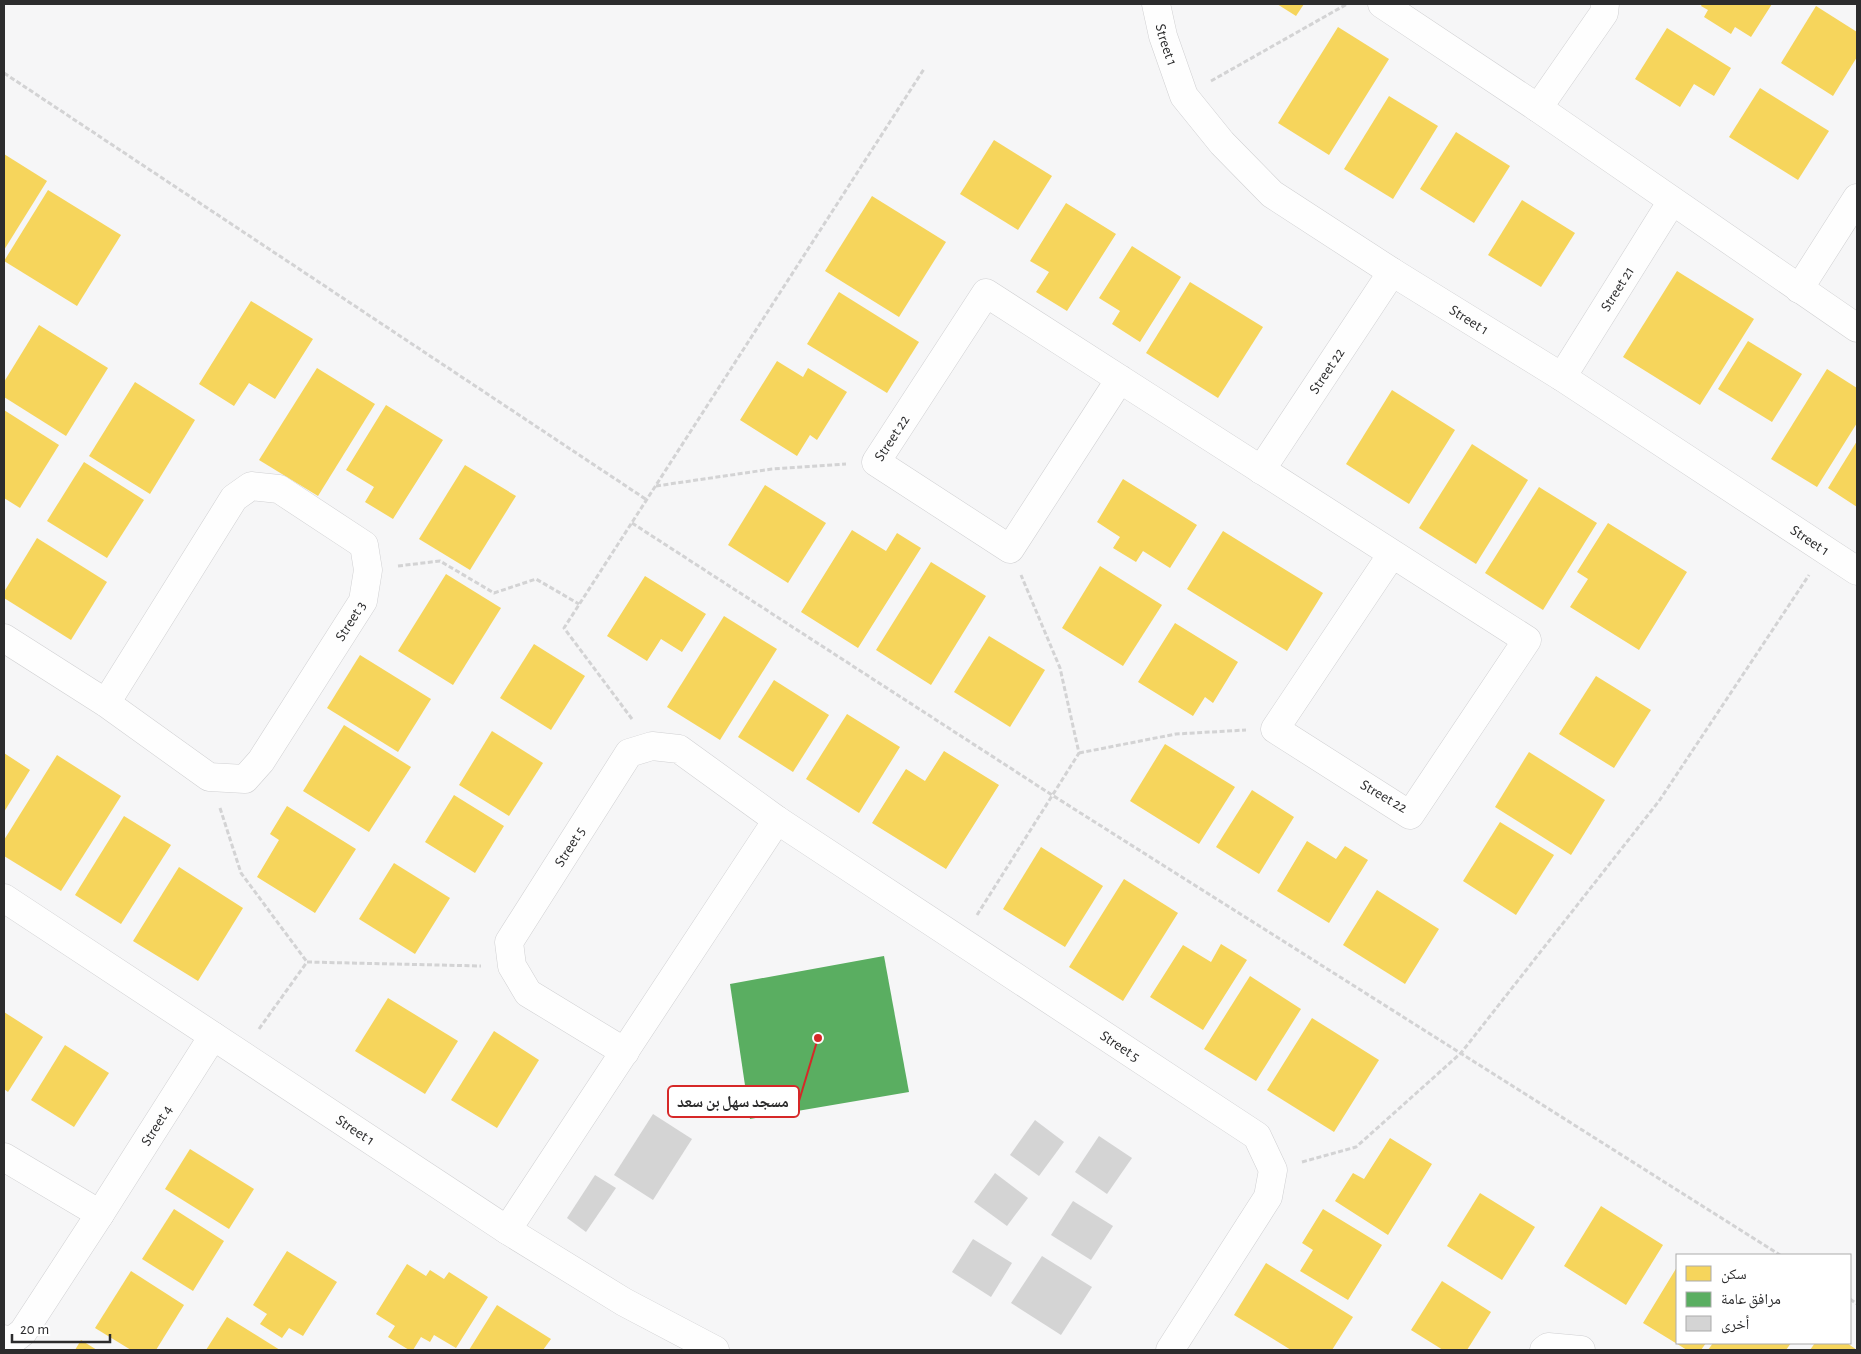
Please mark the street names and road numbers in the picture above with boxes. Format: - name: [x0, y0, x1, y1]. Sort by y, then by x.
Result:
- street label: Street 1: [1153, 23, 1180, 68]
- street label: Street 21: [1598, 264, 1637, 314]
- street label: Street 1: [1447, 302, 1491, 338]
- street label: Street 22: [1307, 345, 1348, 397]
- street label: Street 22: [872, 412, 913, 464]
- street label: Street 1: [1788, 522, 1832, 559]
- street label: Street 3: [333, 599, 369, 644]
- street label: Street 22: [1358, 777, 1410, 816]
- street label: Street 5: [552, 824, 588, 870]
- street label: Street 5: [1097, 1028, 1142, 1065]
- street label: Street 4: [138, 1103, 175, 1149]
- street label: Street 1: [333, 1112, 377, 1148]

